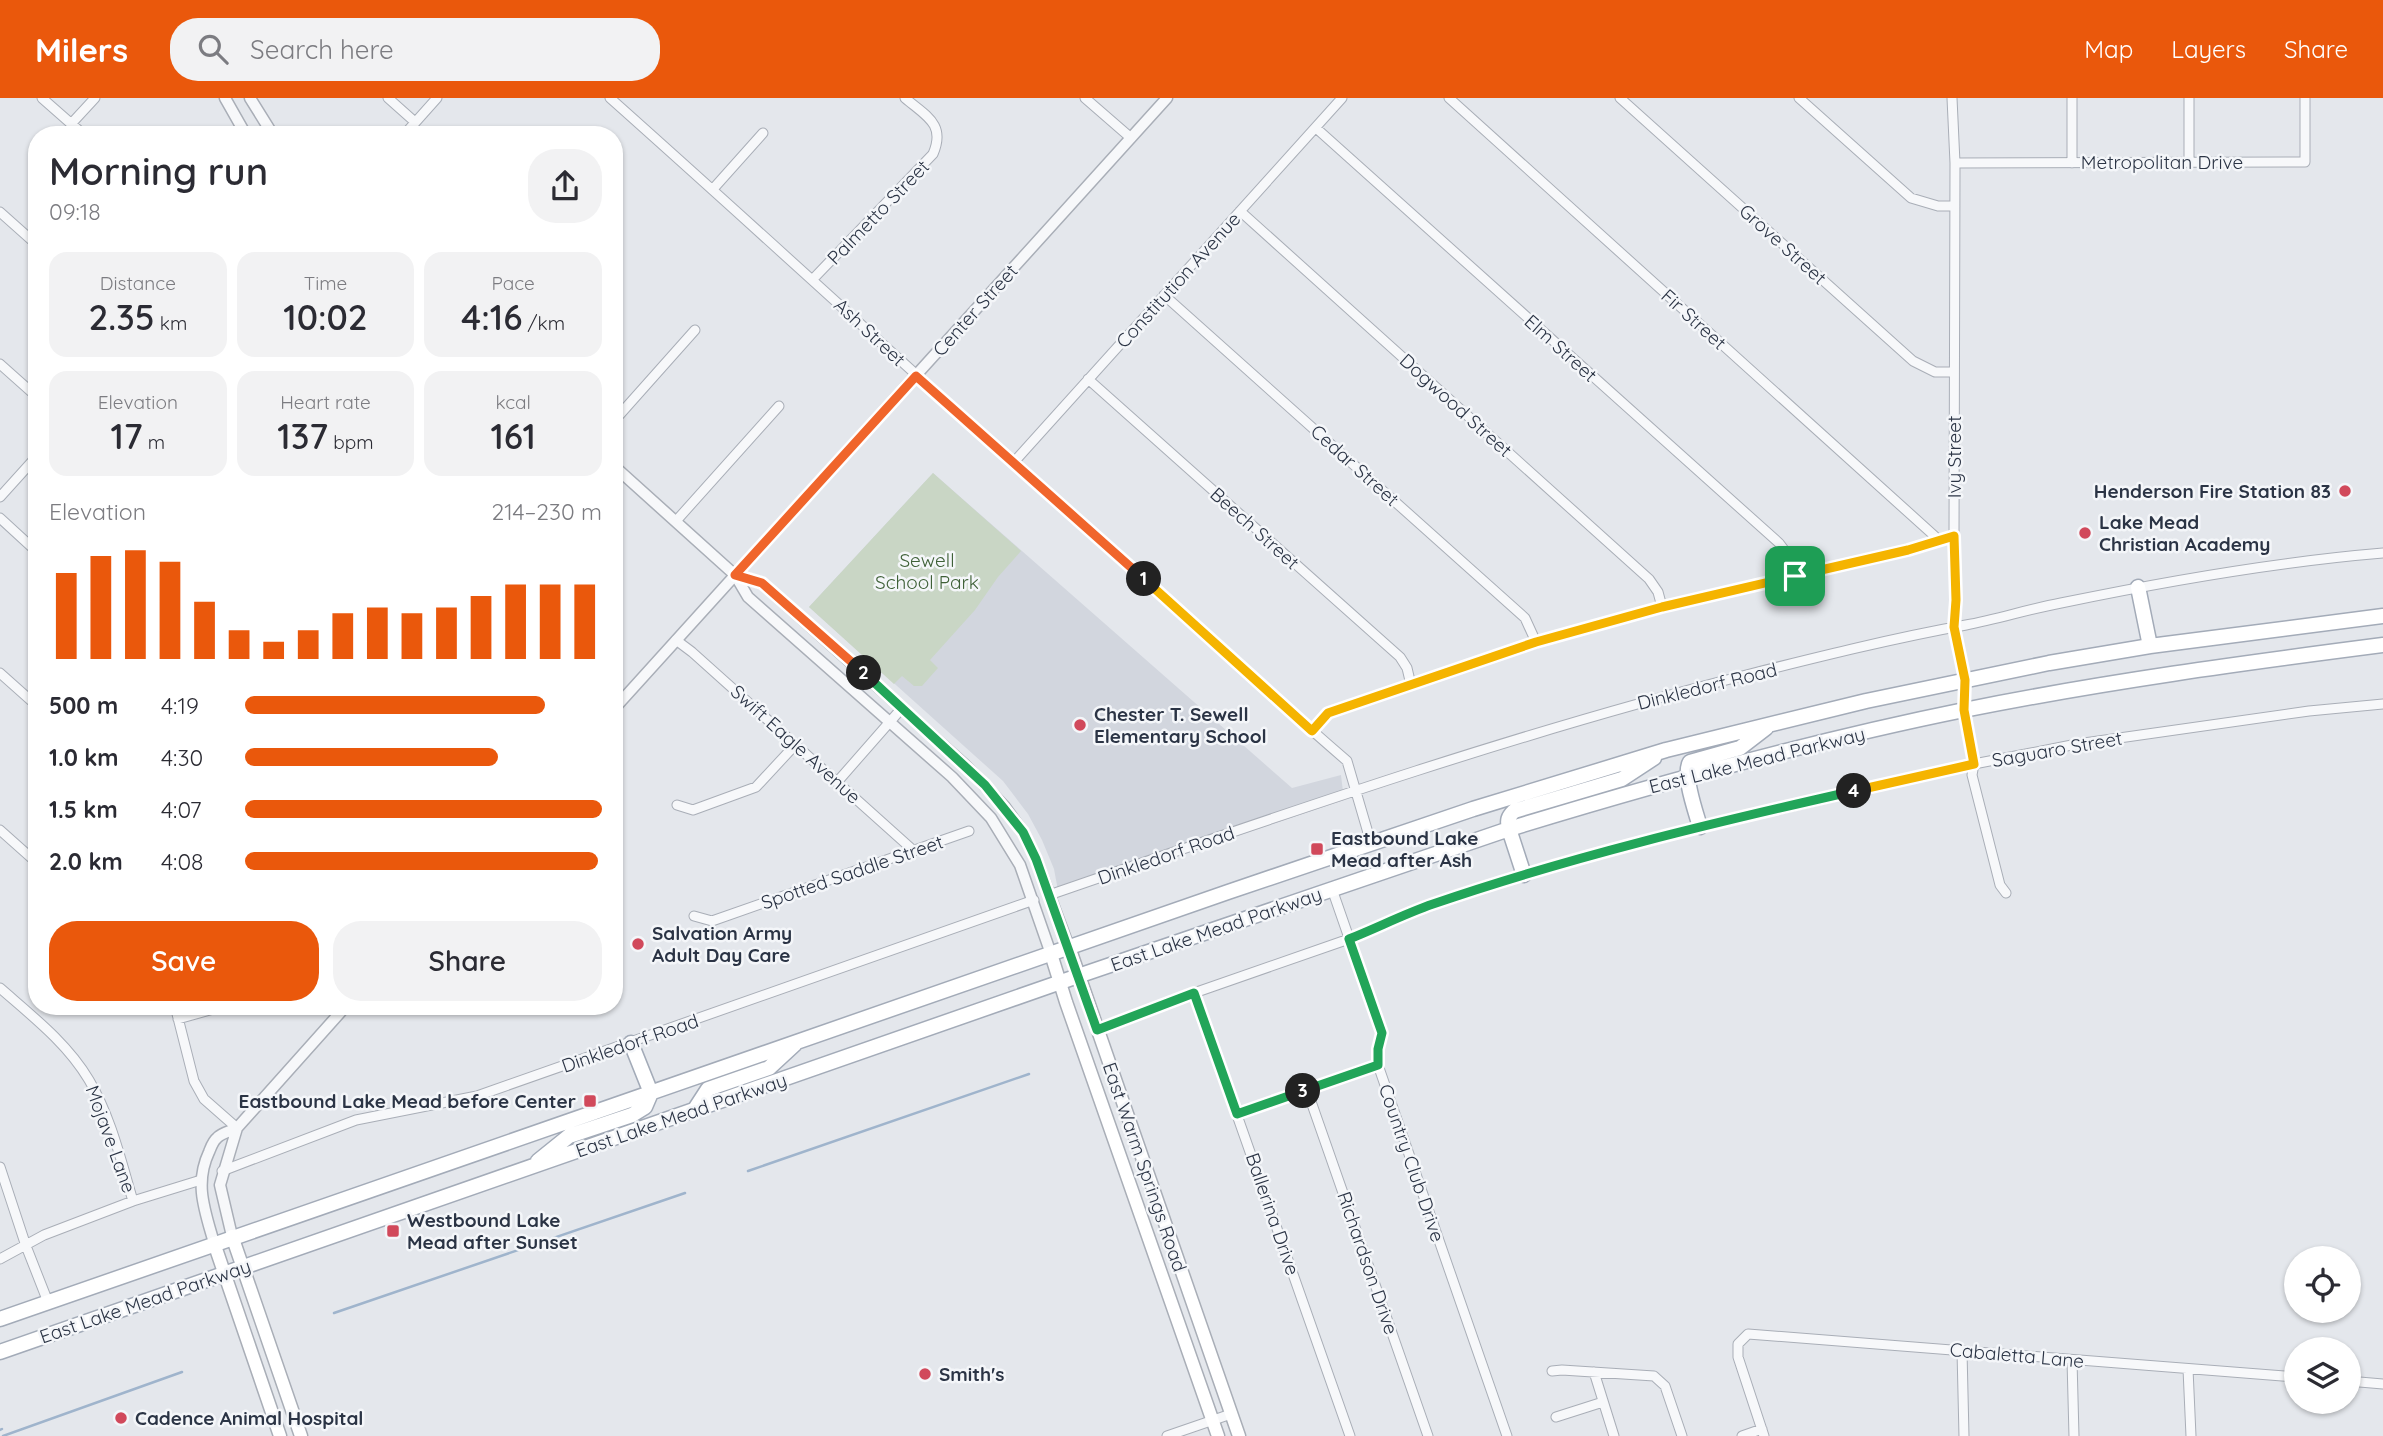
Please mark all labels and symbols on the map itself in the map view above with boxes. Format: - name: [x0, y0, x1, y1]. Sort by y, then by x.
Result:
- street label: Metropolitan Drive: [2081, 150, 2243, 174]
- street label: Palmetto Street: [822, 155, 934, 269]
- street label: Grove Street: [1734, 199, 1832, 289]
- street label: Constitution Avenue: [1111, 207, 1245, 353]
- street label: Center Street: [927, 259, 1023, 361]
- street label: Fir Street: [1657, 284, 1731, 354]
- street label: Ash Street: [829, 293, 911, 371]
- street label: Elm Street: [1520, 309, 1602, 387]
- street label: Dogwood Street: [1395, 348, 1517, 462]
- street label: Ivy Street: [1942, 416, 1966, 498]
- street label: Cedar Street: [1306, 419, 1404, 511]
- place label: Henderson Fire Station 83: [2094, 479, 2331, 503]
- street label: Beech Street: [1206, 482, 1304, 574]
- marker: Henderson Fire Station 83: [2337, 483, 2353, 499]
- place label: Lake Mead Christian Academy: [2099, 510, 2270, 556]
- marker: Lake Mead Christian Academy: [2077, 525, 2093, 541]
- pin: [1765, 546, 1825, 606]
- park label: Sewell School Park: [875, 548, 979, 594]
- pin: 1: [1126, 561, 1162, 596]
- pin: 2: [846, 656, 882, 690]
- street label: Dinkledorf Road: [1635, 657, 1779, 715]
- street label: Swift Eagle Avenue: [726, 679, 866, 809]
- place label: Chester T. Sewell Elementary School: [1094, 702, 1267, 748]
- marker: Chester T. Sewell Elementary School: [1072, 717, 1088, 733]
- street label: East Lake Mead Parkway: [1647, 722, 1867, 798]
- street label: Saguaro Street: [1990, 726, 2124, 772]
- pin: 4: [1836, 774, 1871, 808]
- street label: Dinkledorf Road: [1094, 820, 1238, 890]
- place label: Eastbound Lake Mead after Ash: [1331, 826, 1478, 872]
- street label: Spotted Saddle Street: [758, 830, 946, 914]
- marker: Eastbound Lake Mead after Ash: [1309, 841, 1325, 857]
- street label: East Lake Mead Parkway: [1107, 882, 1325, 976]
- place label: Salvation Army Adult Day Care: [652, 921, 792, 967]
- marker: Salvation Army Adult Day Care: [630, 936, 646, 952]
- street label: Dinkledorf Road: [558, 1008, 702, 1078]
- street label: East Warm Springs Road: [1098, 1059, 1192, 1275]
- street label: East Lake Mead Parkway: [572, 1068, 790, 1162]
- pin: 3: [1286, 1074, 1320, 1108]
- street label: Country Club Drive: [1374, 1081, 1450, 1245]
- street label: Mojave Lane: [80, 1082, 142, 1196]
- place label: Eastbound Lake Mead before Center: [239, 1089, 576, 1113]
- marker: Eastbound Lake Mead before Center: [582, 1093, 598, 1109]
- street label: Ballerina Drive: [1241, 1150, 1305, 1278]
- street label: Richardson Drive: [1332, 1188, 1404, 1338]
- place label: Westbound Lake Mead after Sunset: [407, 1208, 578, 1254]
- marker: Westbound Lake Mead after Sunset: [385, 1223, 401, 1239]
- street label: East Lake Mead Parkway: [36, 1254, 254, 1348]
- street label: Cabaletta Lane: [1949, 1337, 2085, 1373]
- place label: Smith's: [939, 1362, 1004, 1386]
- marker: Smith's: [917, 1366, 933, 1382]
- place label: Cadence Animal Hospital: [135, 1406, 364, 1430]
- marker: Cadence Animal Hospital: [113, 1410, 129, 1426]

